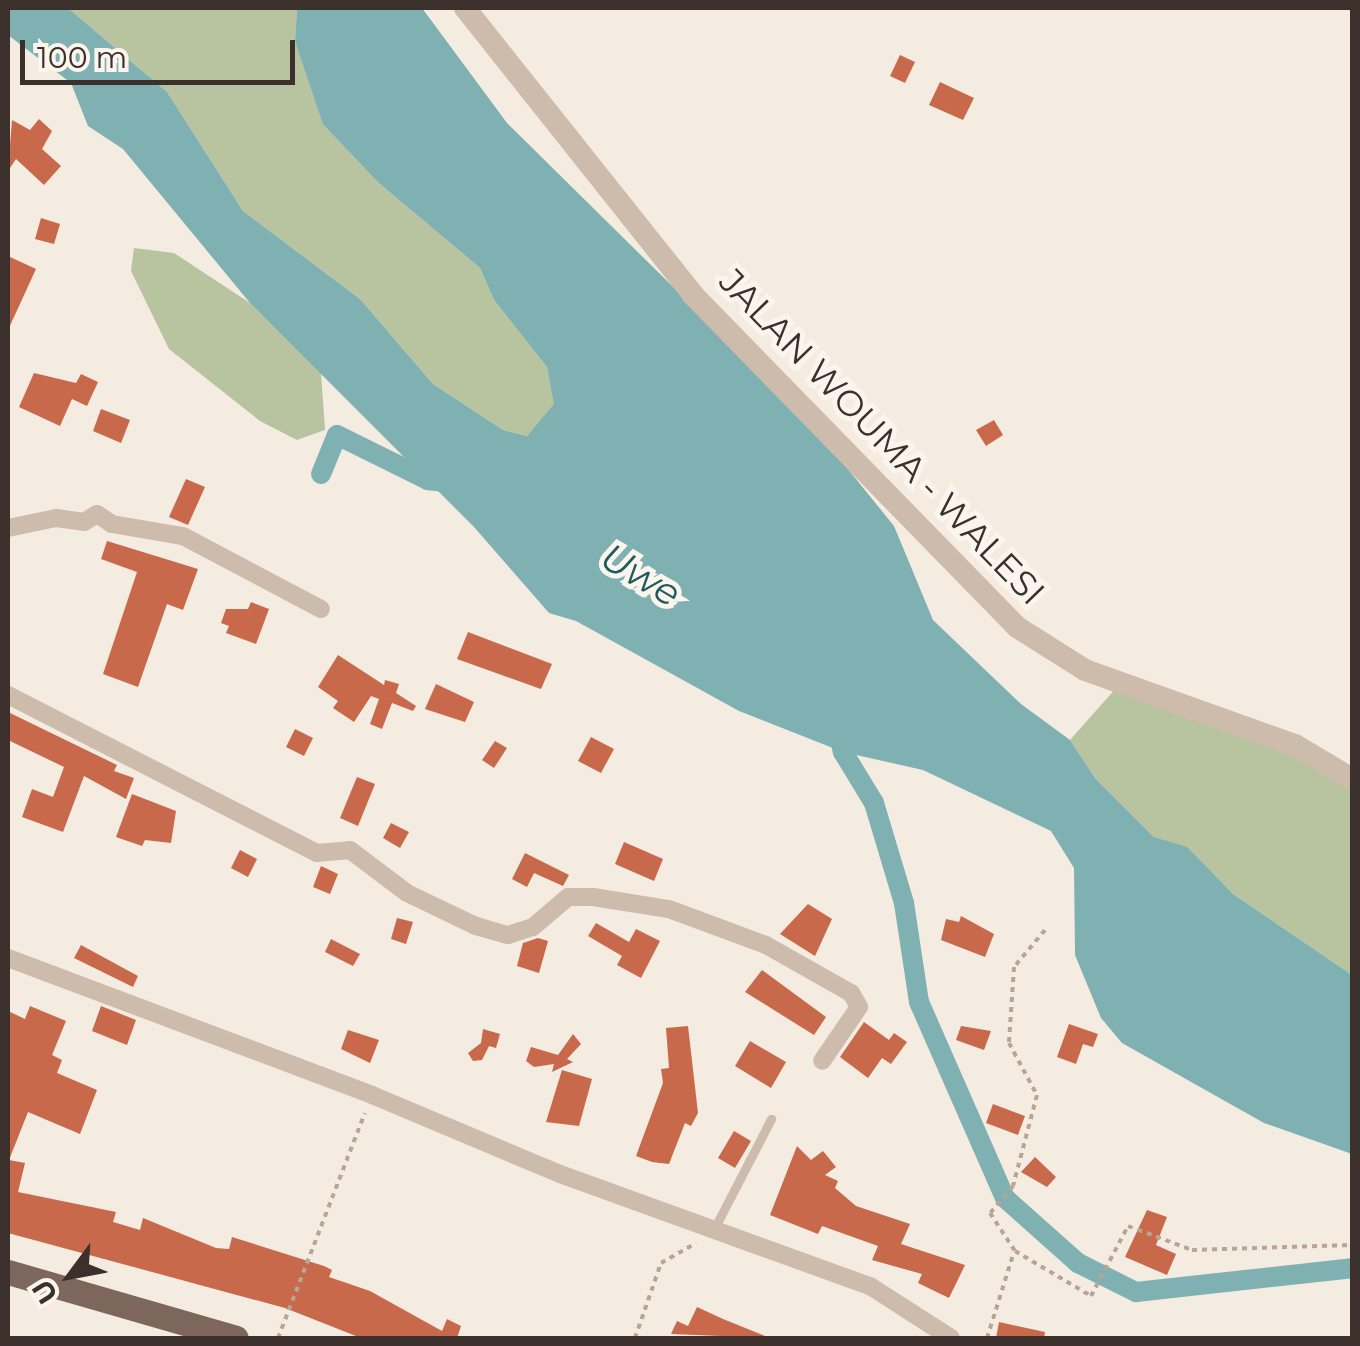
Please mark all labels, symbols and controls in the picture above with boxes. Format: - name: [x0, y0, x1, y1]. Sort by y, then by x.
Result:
- scale bar: [25, 20, 300, 82]
- text: 100 m: [37, 39, 127, 76]
- street label: JALAN WOUMA - WALESI: [711, 261, 1053, 613]
- water label: Uwe: [593, 534, 689, 616]
- north arrow: [20, 1226, 120, 1326]
- text: U: [24, 1274, 65, 1310]

